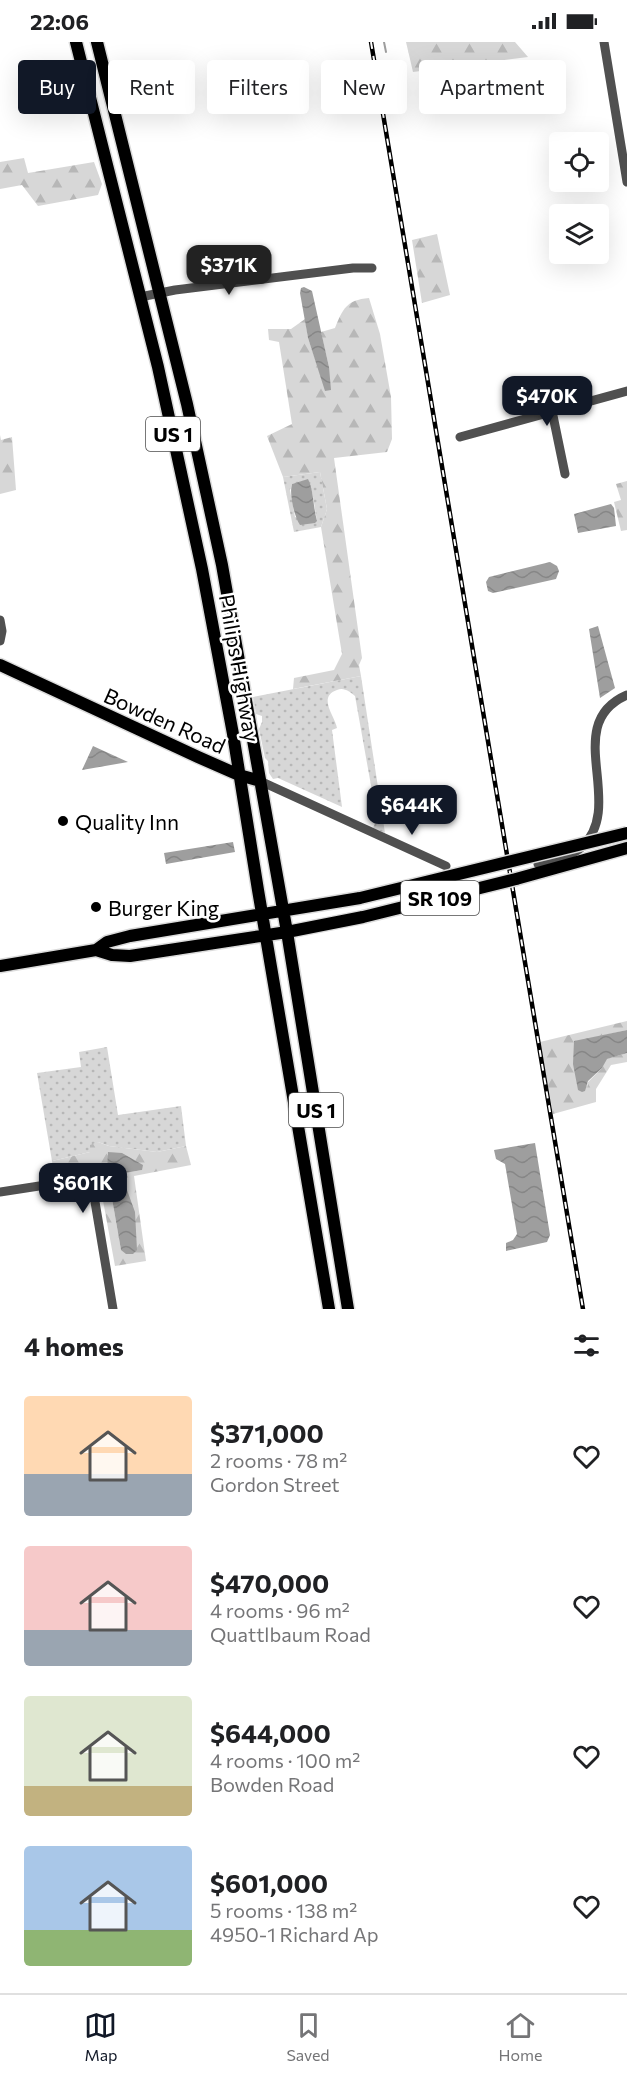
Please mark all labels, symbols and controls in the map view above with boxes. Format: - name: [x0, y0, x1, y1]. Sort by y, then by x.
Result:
- text: 22:06: [30, 8, 89, 35]
- chip: Buy: [18, 60, 96, 114]
- chip: Rent: [108, 60, 195, 114]
- chip: Filters: [207, 60, 309, 114]
- chip: New: [321, 60, 407, 114]
- chip: Apartment: [419, 60, 566, 114]
- map controls: [549, 132, 609, 264]
- button: locate: [549, 132, 609, 192]
- button: layers: [549, 204, 609, 264]
- pin: $371K: [187, 245, 271, 296]
- text: $371K: [201, 252, 257, 276]
- pin: $470K: [505, 376, 589, 427]
- text: $470K: [516, 383, 578, 407]
- road number: US 1: [146, 417, 200, 451]
- street label: Philips Highway: [215, 592, 265, 744]
- street label: Bowden Road: [100, 682, 230, 758]
- pin: $644K: [370, 785, 454, 836]
- text: $644K: [381, 792, 443, 816]
- place label: Quality Inn: [75, 809, 179, 834]
- marker: Quality Inn: [56, 814, 70, 828]
- road number: SR 109: [401, 881, 479, 915]
- place label: Burger King: [108, 895, 219, 920]
- marker: Burger King: [89, 900, 103, 914]
- road number: US 1: [289, 1093, 343, 1127]
- pin: $601K: [41, 1163, 125, 1214]
- text: $601K: [53, 1170, 113, 1194]
- icon: filters: [570, 1329, 603, 1362]
- text: 4 homes: [24, 1330, 124, 1361]
- text: $371,000: [210, 1417, 324, 1448]
- icon: home: [72, 1420, 144, 1492]
- icon: heart: [570, 1440, 603, 1473]
- text: 2 rooms · 78 m²: [210, 1448, 347, 1472]
- text: Gordon Street: [210, 1472, 340, 1496]
- text: $470,000: [210, 1567, 329, 1598]
- icon: home: [72, 1570, 144, 1642]
- icon: heart: [570, 1590, 603, 1623]
- text: 4 rooms · 96 m²: [210, 1598, 350, 1622]
- text: Quattlbaum Road: [210, 1622, 371, 1646]
- text: $644,000: [210, 1717, 331, 1748]
- icon: home: [72, 1720, 144, 1792]
- icon: heart: [570, 1740, 603, 1773]
- text: 4 rooms · 100 m²: [210, 1748, 360, 1772]
- text: Bowden Road: [210, 1772, 334, 1796]
- text: $601,000: [210, 1867, 328, 1898]
- icon: home: [72, 1870, 144, 1942]
- icon: heart: [570, 1890, 603, 1923]
- text: 5 rooms · 138 m²: [210, 1898, 357, 1922]
- text: 4950-1 Richard Ap: [210, 1922, 379, 1946]
- tab: Map: [84, 2009, 117, 2064]
- tab: Saved: [286, 2009, 330, 2064]
- tab: Home: [499, 2009, 543, 2064]

